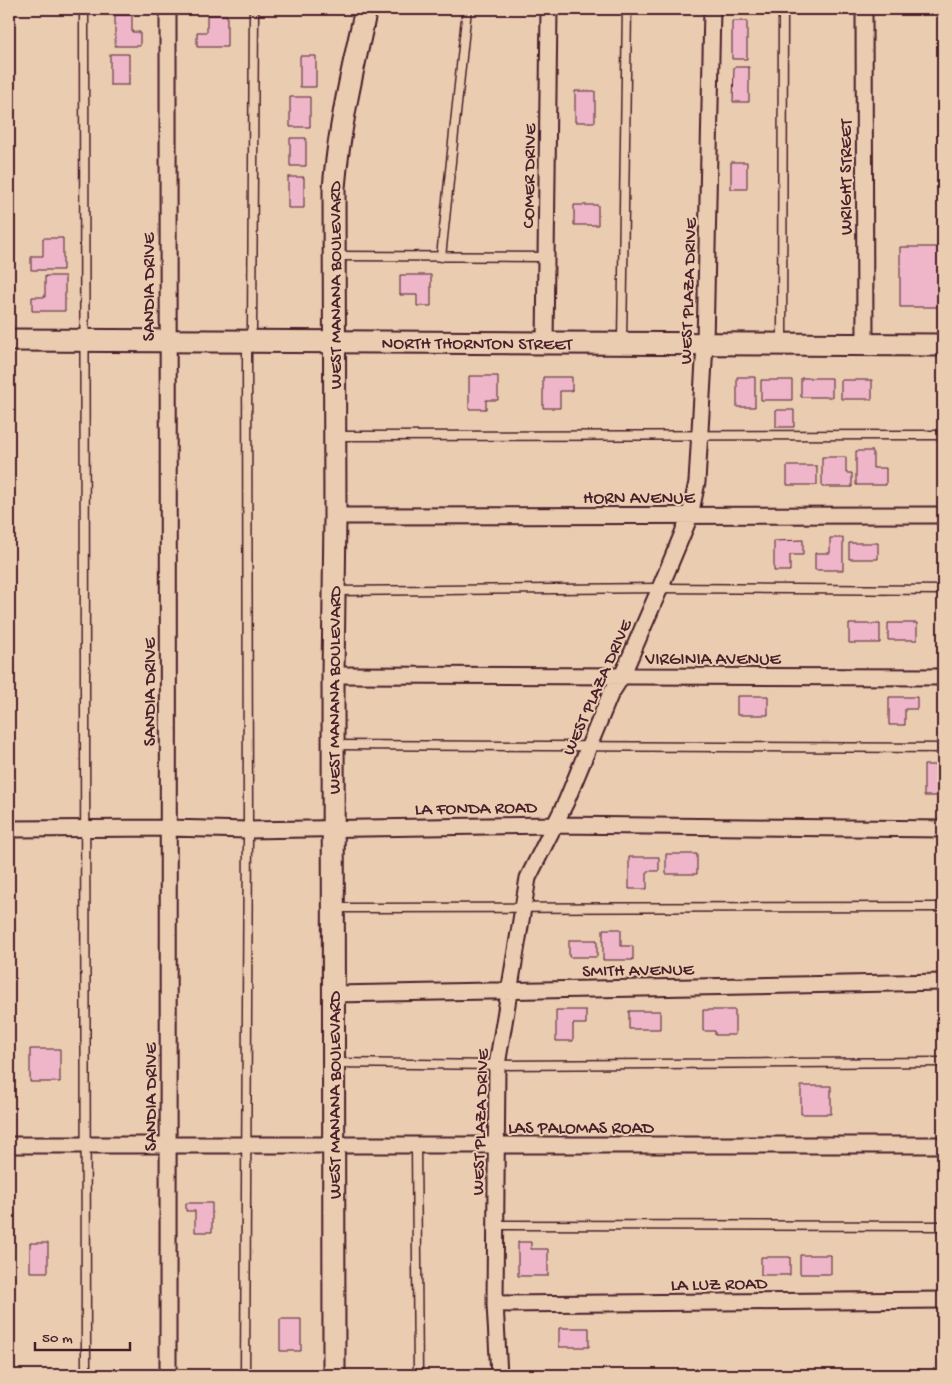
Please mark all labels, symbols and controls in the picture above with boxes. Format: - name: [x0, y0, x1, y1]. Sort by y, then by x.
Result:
- street label: WRIGHT STREET: [837, 118, 858, 235]
- street label: COMER DRIVE: [519, 123, 542, 229]
- street label: WEST MANANA BOULEVARD: [326, 180, 348, 389]
- street label: WEST PLAZA DRIVE: [676, 217, 703, 365]
- street label: SANDIA DRIVE: [140, 232, 161, 341]
- street label: NORTH THORNTON STREET: [382, 334, 573, 356]
- street label: HORN AVENUE: [583, 489, 696, 510]
- street label: WEST MANANA BOULEVARD: [325, 585, 347, 794]
- street label: WEST PLAZA DRIVE: [559, 616, 638, 759]
- street label: SANDIA DRIVE: [141, 637, 162, 746]
- street label: VIRGINIA AVENUE: [644, 650, 782, 671]
- street label: LA FONDA ROAD: [415, 798, 538, 821]
- street label: SMITH AVENUE: [582, 960, 695, 983]
- street label: WEST MANANA BOULEVARD: [326, 991, 347, 1199]
- street label: SANDIA DRIVE: [142, 1042, 163, 1151]
- street label: WEST PLAZA DRIVE: [468, 1048, 495, 1196]
- street label: LAS PALOMAS ROAD: [508, 1119, 654, 1140]
- street label: LA LUZ ROAD: [670, 1274, 768, 1297]
- scale bar: [35, 1319, 130, 1351]
- text: 50 m: [42, 1330, 73, 1348]

